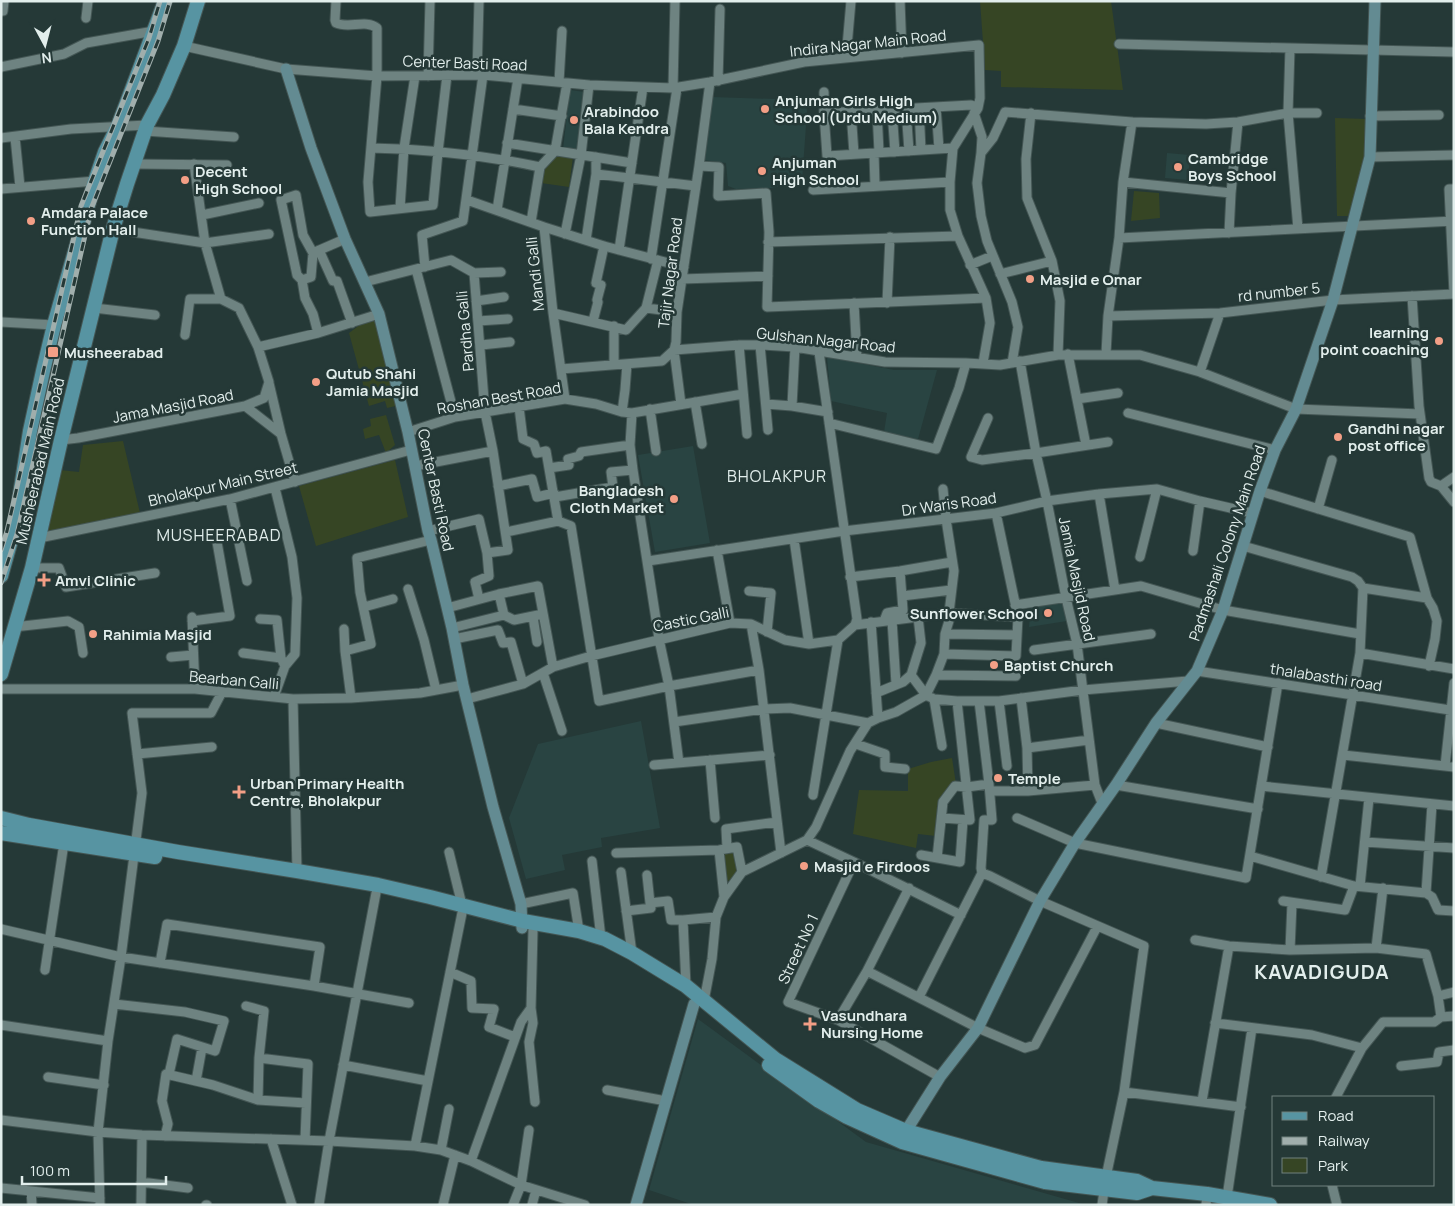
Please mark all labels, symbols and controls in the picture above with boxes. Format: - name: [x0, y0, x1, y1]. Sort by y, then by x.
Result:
- north arrow: [20, 20, 70, 70]
- street label: Indira Nagar Main Road: [789, 24, 947, 62]
- text: N: [40, 48, 53, 68]
- street label: Center Basti Road: [402, 50, 528, 76]
- place label: Anjuman Girls High School (Urdu Medium): [775, 90, 938, 128]
- place label: Arabindoo Bala Kendra: [584, 101, 669, 139]
- marker: Anjuman Girls High School (Urdu Medium): [759, 103, 771, 115]
- marker: Arabindoo Bala Kendra: [568, 114, 580, 126]
- place label: Cambridge Boys School: [1188, 148, 1277, 186]
- place label: Anjuman High School: [772, 152, 859, 190]
- place label: Decent High School: [195, 161, 282, 199]
- marker: Cambridge Boys School: [1172, 161, 1184, 173]
- marker: Anjuman High School: [756, 165, 768, 177]
- marker: Decent High School: [179, 174, 191, 186]
- place label: Amdara Palace Function Hall: [41, 202, 148, 240]
- marker: Amdara Palace Function Hall: [25, 215, 37, 227]
- street label: Tajir Nagar Road: [653, 216, 687, 330]
- street label: Mandi Galli: [521, 236, 549, 312]
- place label: Masjid e Omar: [1040, 269, 1142, 290]
- marker: Masjid e Omar: [1024, 273, 1036, 285]
- street label: rd number 5: [1237, 277, 1321, 307]
- street label: Pardha Galli: [451, 290, 479, 372]
- street label: Gulshan Nagar Road: [755, 322, 897, 358]
- place label: learning point coaching: [1320, 322, 1429, 360]
- marker: learning point coaching: [1433, 335, 1445, 347]
- place label: Musheerabad: [64, 342, 163, 363]
- marker: Musheerabad: [46, 345, 60, 359]
- place label: Qutub Shahi Jamia Masjid: [326, 363, 419, 401]
- street label: Musheerabad Main Road: [11, 376, 69, 546]
- marker: Qutub Shahi Jamia Masjid: [310, 376, 322, 388]
- street label: Roshan Best Road: [435, 377, 563, 419]
- street label: Jama Masjid Road: [111, 384, 235, 428]
- place label: Gandhi nagar post office: [1348, 418, 1445, 456]
- street label: Center Basti Road: [413, 427, 459, 553]
- marker: Gandhi nagar post office: [1332, 431, 1344, 443]
- street label: Padmashali Colony Main Road: [1184, 442, 1270, 644]
- street label: Bholakpur Main Street: [146, 457, 300, 511]
- district label: BHOLAKPUR: [727, 465, 827, 487]
- place label: Bangladesh Cloth Market: [570, 480, 664, 518]
- street label: Dr Waris Road: [900, 487, 998, 521]
- marker: Bangladesh Cloth Market: [668, 493, 680, 505]
- street label: Jamia Masjid Road: [1054, 515, 1100, 643]
- district label: MUSHEERABAD: [156, 524, 282, 546]
- place label: Amvi Clinic: [55, 570, 136, 591]
- marker: Amvi Clinic: [37, 573, 51, 587]
- street label: Castic Galli: [651, 601, 731, 637]
- place label: Sunflower School: [910, 603, 1038, 624]
- marker: Sunflower School: [1042, 607, 1054, 619]
- place label: Rahimia Masjid: [103, 624, 212, 645]
- marker: Rahimia Masjid: [87, 628, 99, 640]
- place label: Baptist Church: [1004, 655, 1113, 676]
- street label: thalabasthi road: [1269, 658, 1383, 696]
- marker: Baptist Church: [988, 659, 1000, 671]
- street label: Bearban Galli: [188, 666, 280, 694]
- place label: Temple: [1008, 768, 1061, 789]
- marker: Temple: [992, 772, 1004, 784]
- place label: Urban Primary Health Centre, Bholakpur: [250, 773, 405, 811]
- marker: Urban Primary Health Centre, Bholakpur: [232, 785, 246, 799]
- place label: Masjid e Firdoos: [814, 856, 930, 877]
- marker: Masjid e Firdoos: [798, 860, 810, 872]
- street label: Street No 1: [773, 911, 823, 987]
- district label: KAVADIGUDA: [1254, 958, 1390, 985]
- place label: Vasundhara Nursing Home: [821, 1005, 923, 1043]
- marker: Vasundhara Nursing Home: [803, 1017, 817, 1031]
- legend: [1272, 1096, 1435, 1186]
- text: Road: [1318, 1105, 1354, 1126]
- text: Railway: [1318, 1130, 1370, 1151]
- scale bar: [22, 1154, 166, 1186]
- text: Park: [1318, 1155, 1348, 1176]
- text: 100 m: [30, 1160, 70, 1181]

